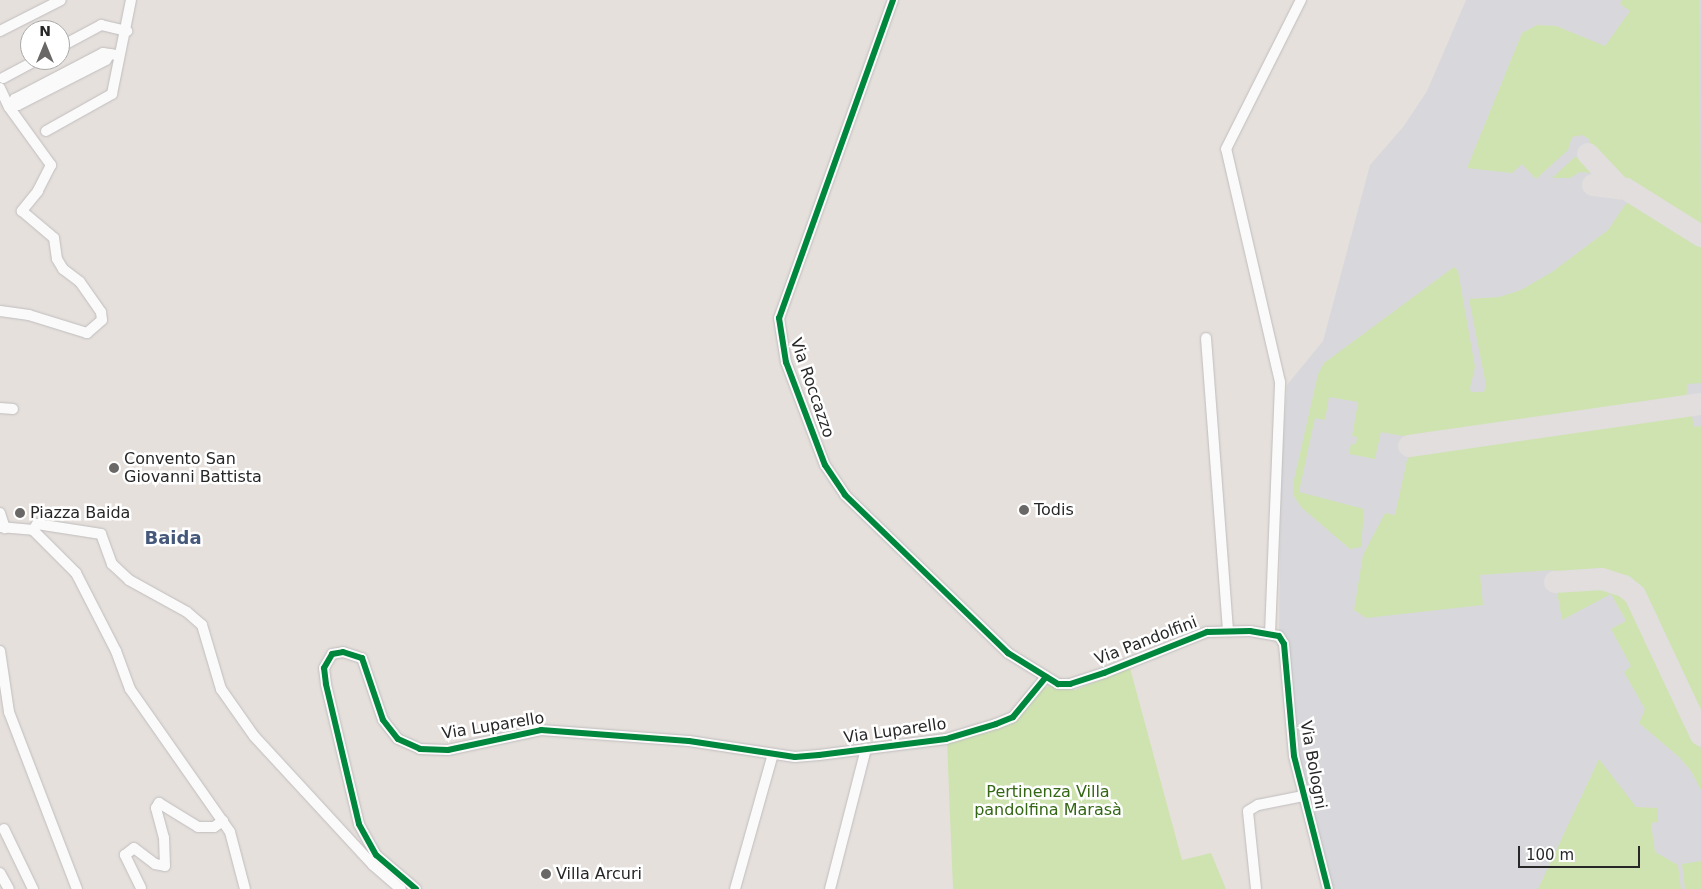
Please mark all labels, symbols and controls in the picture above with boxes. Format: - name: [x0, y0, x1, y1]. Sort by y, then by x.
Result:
- north arrow: [20, 20, 70, 70]
- text: N: [39, 23, 51, 39]
- street label: Via Roccazzo: [786, 336, 838, 440]
- place label: Convento San Giovanni Battista: [124, 449, 262, 487]
- marker: Convento San Giovanni Battista: [108, 462, 120, 474]
- place label: Todis: [1034, 500, 1074, 520]
- place label: Piazza Baida: [30, 503, 130, 523]
- marker: Todis: [1018, 504, 1030, 516]
- marker: Piazza Baida: [14, 507, 26, 519]
- district label: Baida: [144, 527, 202, 549]
- street label: Via Pandolfini: [1092, 613, 1200, 669]
- street label: Via Luparello: [440, 708, 546, 744]
- street label: Via Luparello: [842, 714, 948, 748]
- street label: Via Bologni: [1296, 719, 1330, 811]
- park label: Pertinenza Villa pandolfina Marasà: [974, 782, 1122, 820]
- scale bar: [1521, 836, 1644, 868]
- text: 100 m: [1526, 846, 1574, 864]
- place label: Villa Arcuri: [556, 864, 642, 884]
- marker: Villa Arcuri: [540, 868, 552, 880]

